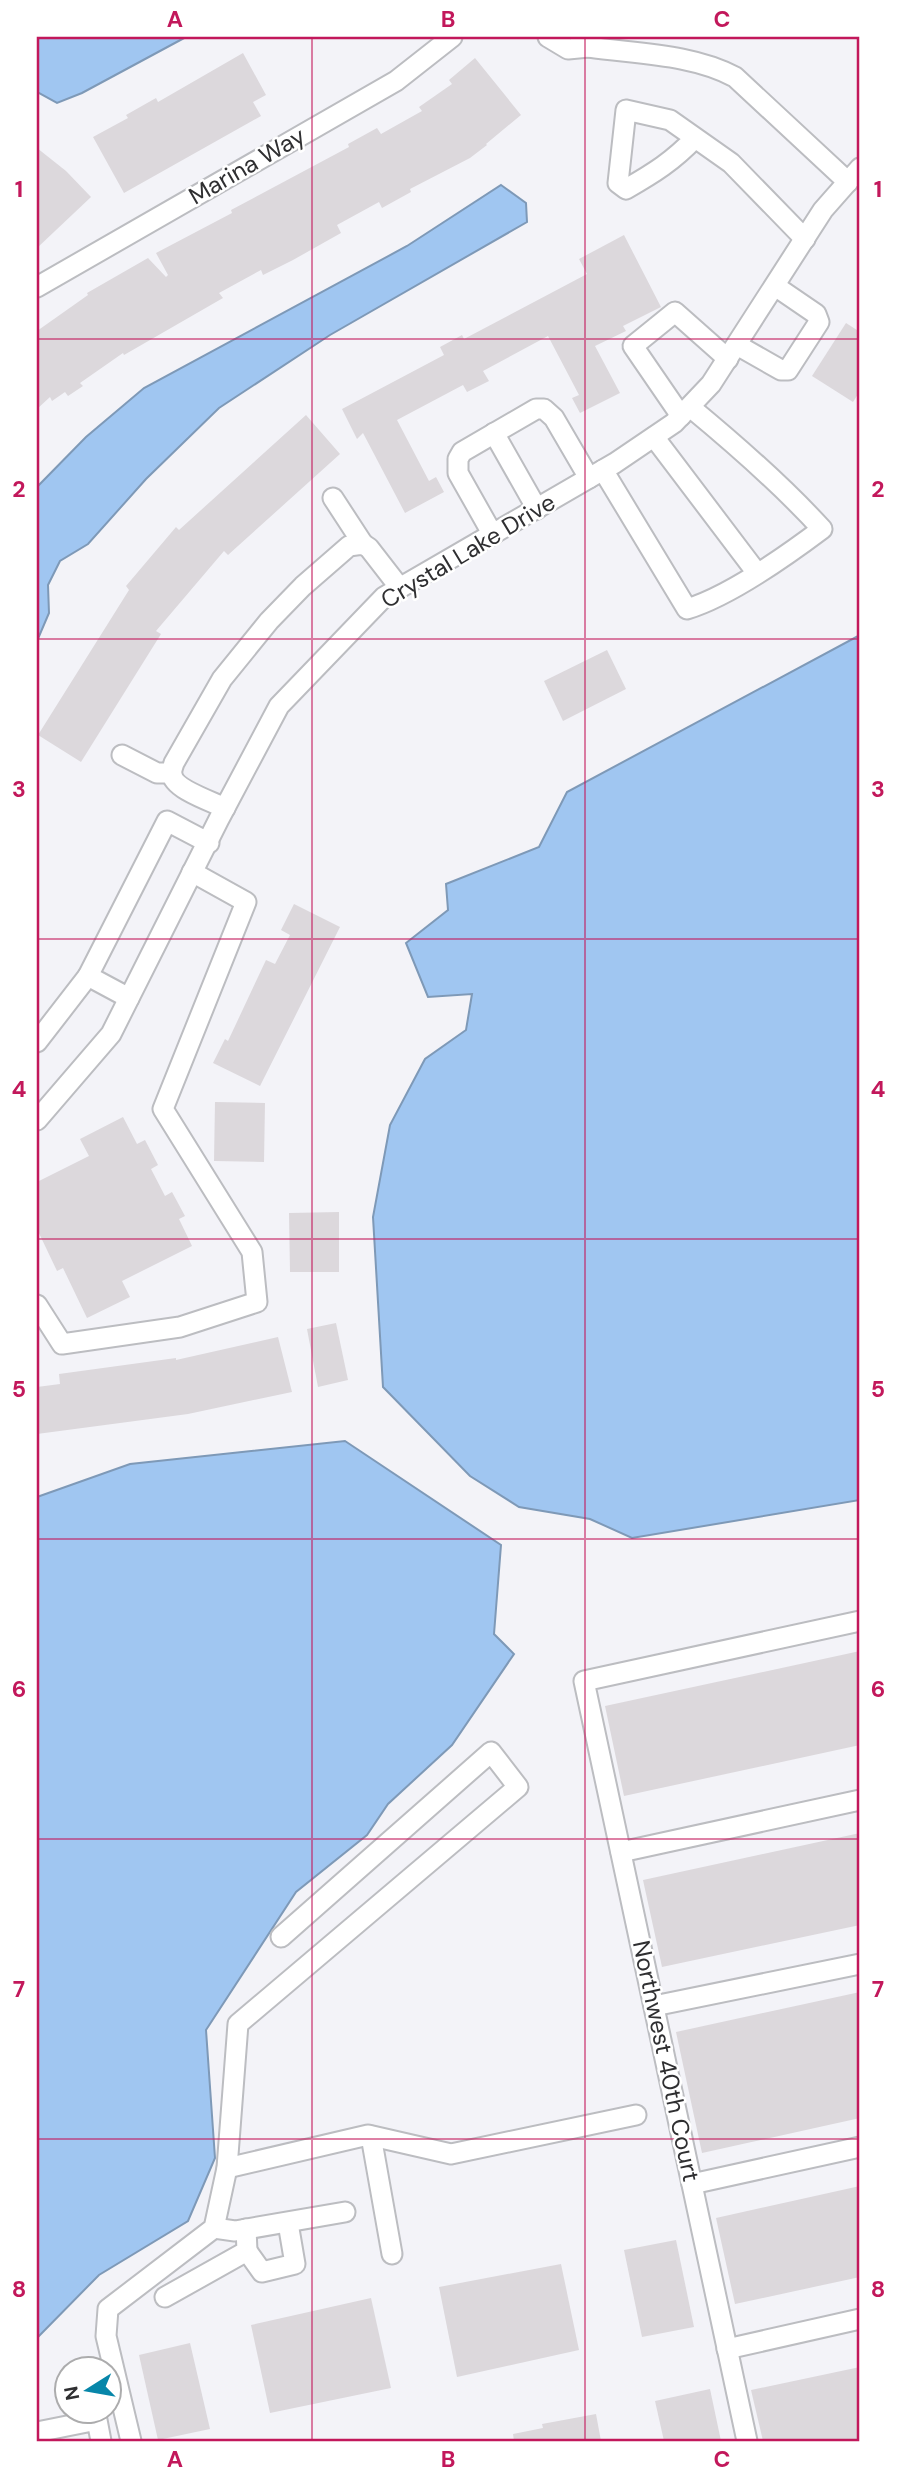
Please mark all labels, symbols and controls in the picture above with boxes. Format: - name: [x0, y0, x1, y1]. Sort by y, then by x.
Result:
- text: A: [167, 4, 183, 34]
- text: B: [441, 4, 455, 34]
- text: C: [714, 4, 730, 34]
- street label: Marina Way: [183, 120, 310, 211]
- text: 1: [15, 174, 23, 204]
- text: 1: [874, 174, 882, 204]
- text: 2: [12, 474, 26, 504]
- text: 2: [871, 474, 885, 504]
- street label: Crystal Lake Drive: [375, 486, 561, 615]
- text: 3: [12, 774, 26, 804]
- text: 3: [871, 774, 885, 804]
- text: 4: [12, 1074, 27, 1104]
- text: 4: [871, 1074, 886, 1104]
- text: 5: [12, 1374, 26, 1404]
- text: 5: [871, 1374, 885, 1404]
- text: 6: [12, 1674, 26, 1704]
- text: 6: [871, 1674, 885, 1704]
- street label: Northwest 40th Court: [626, 1937, 707, 2184]
- text: 7: [13, 1974, 25, 2004]
- text: 7: [872, 1974, 884, 2004]
- text: 8: [12, 2274, 26, 2304]
- text: 8: [871, 2274, 885, 2304]
- north arrow: [52, 2356, 122, 2426]
- text: N: [58, 2384, 85, 2402]
- text: A: [167, 2444, 183, 2474]
- text: B: [441, 2444, 455, 2474]
- text: C: [714, 2444, 730, 2474]

